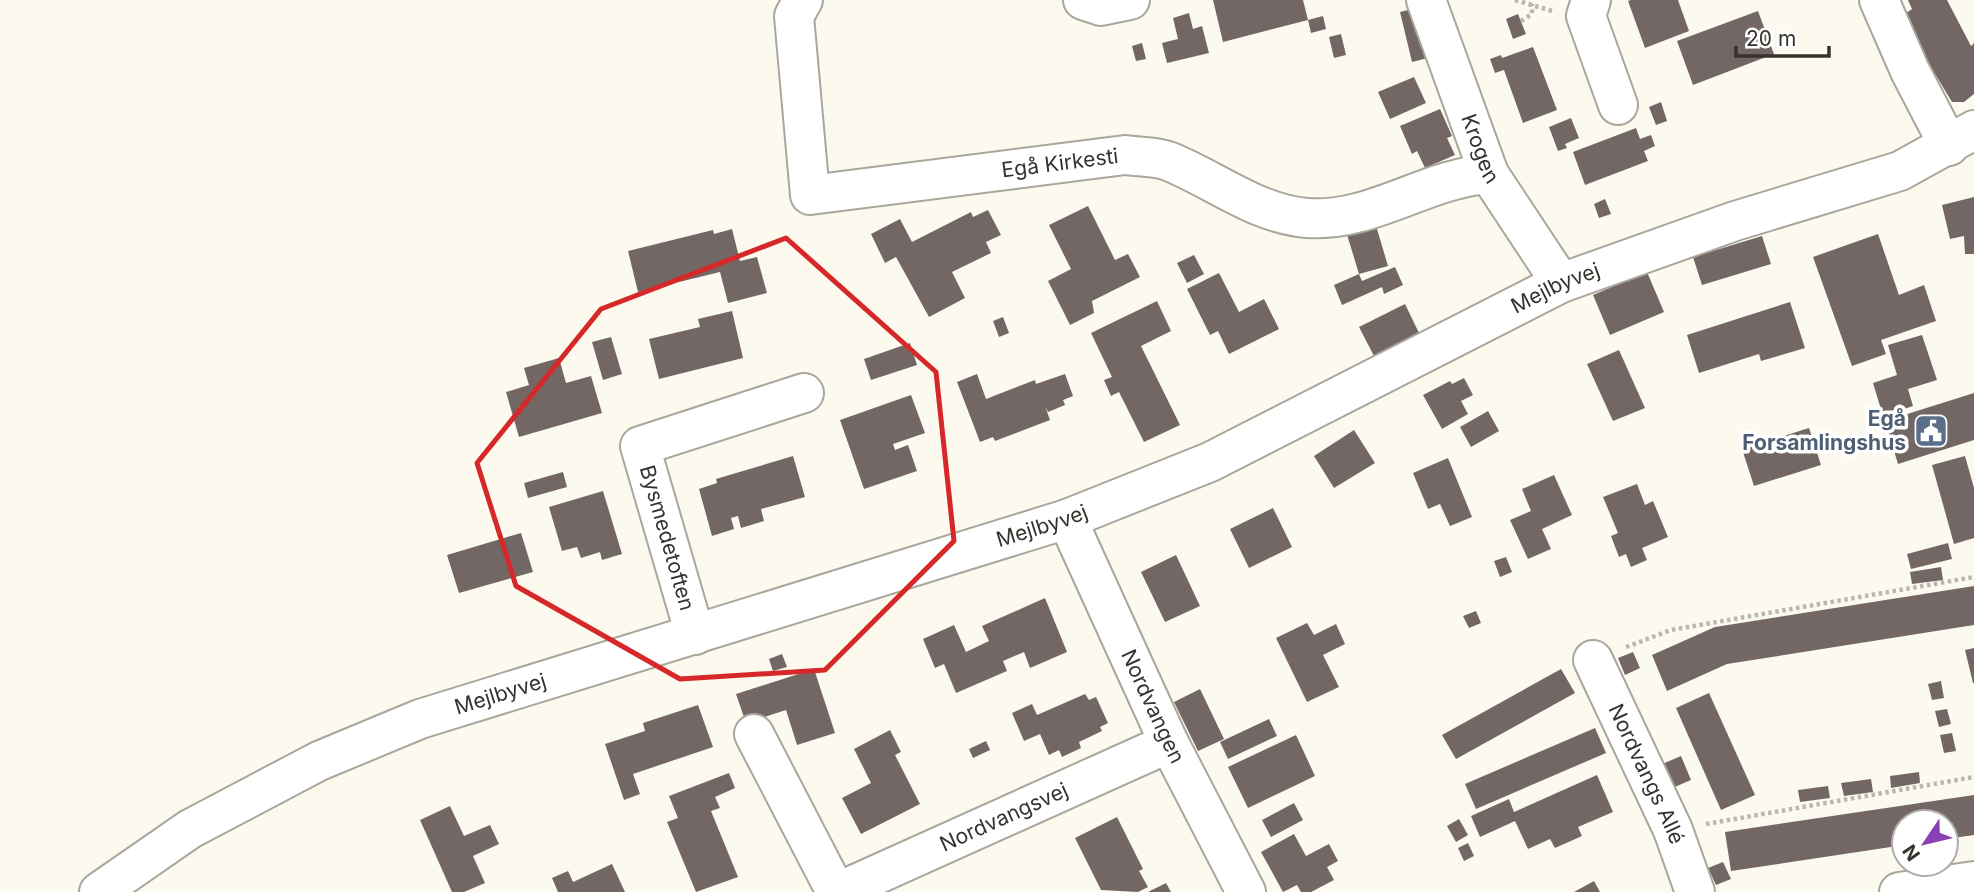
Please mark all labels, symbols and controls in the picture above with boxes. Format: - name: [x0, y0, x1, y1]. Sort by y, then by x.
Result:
- scale bar: [1736, 14, 1829, 58]
- text: 20 m: [1746, 26, 1796, 51]
- street label: Krogen: [1456, 110, 1505, 188]
- street label: Egå Kirkesti: [1000, 143, 1120, 183]
- street label: Mejlbyvej: [1507, 257, 1603, 318]
- place label: Egå Forsamlingshus: [1742, 406, 1906, 455]
- public building icon: Egå Forsamlingshus: [1912, 412, 1950, 450]
- street label: Bysmedetoften: [635, 462, 700, 613]
- street label: Mejlbyvej: [993, 499, 1091, 552]
- street label: Nordvangen: [1116, 645, 1190, 767]
- street label: Mejlbyvej: [451, 668, 549, 720]
- street label: Nordvangs Allé: [1603, 700, 1690, 847]
- street label: Nordvangsvej: [936, 777, 1072, 856]
- north arrow: [1890, 808, 1960, 878]
- text: N: [1898, 840, 1925, 865]

